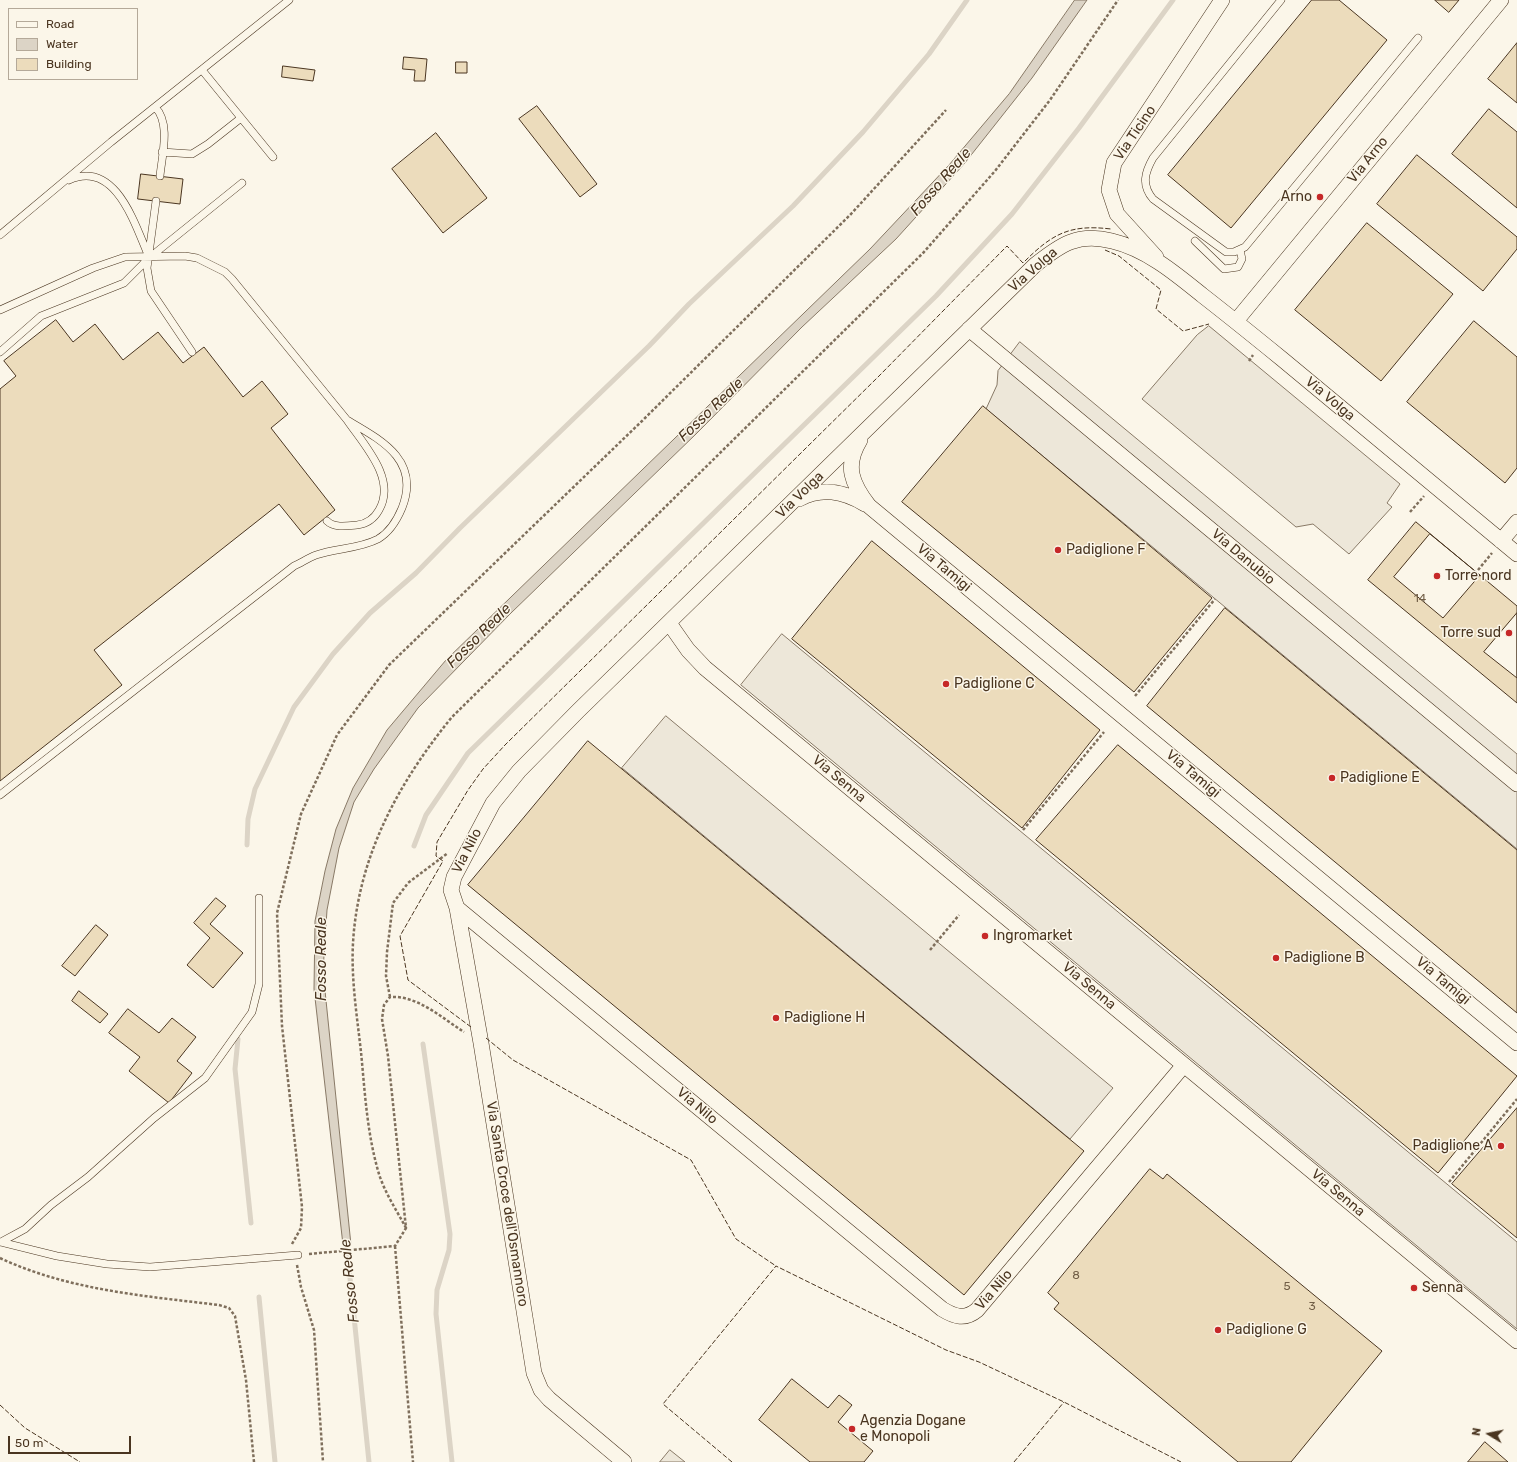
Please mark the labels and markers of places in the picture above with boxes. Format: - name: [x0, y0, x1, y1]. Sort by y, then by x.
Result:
- place label: Arno: [1281, 189, 1312, 205]
- marker: Arno: [1315, 192, 1325, 202]
- place label: Padiglione F: [1066, 542, 1145, 558]
- marker: Padiglione F: [1053, 545, 1063, 555]
- place label: Torre nord: [1445, 568, 1512, 584]
- marker: Torre nord: [1432, 571, 1442, 581]
- place label: Torre sud: [1441, 625, 1501, 641]
- marker: Torre sud: [1504, 628, 1514, 638]
- place label: Padiglione C: [954, 676, 1035, 692]
- marker: Padiglione C: [941, 679, 951, 689]
- place label: Padiglione E: [1340, 770, 1420, 786]
- marker: Padiglione E: [1327, 773, 1337, 783]
- place label: Ingromarket: [993, 928, 1073, 944]
- marker: Ingromarket: [980, 931, 990, 941]
- place label: Padiglione B: [1284, 950, 1365, 966]
- marker: Padiglione B: [1271, 953, 1281, 963]
- place label: Padiglione H: [784, 1010, 865, 1026]
- marker: Padiglione H: [771, 1013, 781, 1023]
- place label: Padiglione A: [1412, 1138, 1493, 1154]
- marker: Padiglione A: [1496, 1141, 1506, 1151]
- place label: Senna: [1422, 1280, 1463, 1296]
- marker: Senna: [1409, 1283, 1419, 1293]
- place label: Padiglione G: [1226, 1322, 1307, 1338]
- marker: Padiglione G: [1213, 1325, 1223, 1335]
- place label: Agenzia Dogane e Monopoli: [860, 1413, 966, 1446]
- marker: Agenzia Dogane e Monopoli: [847, 1424, 857, 1434]

